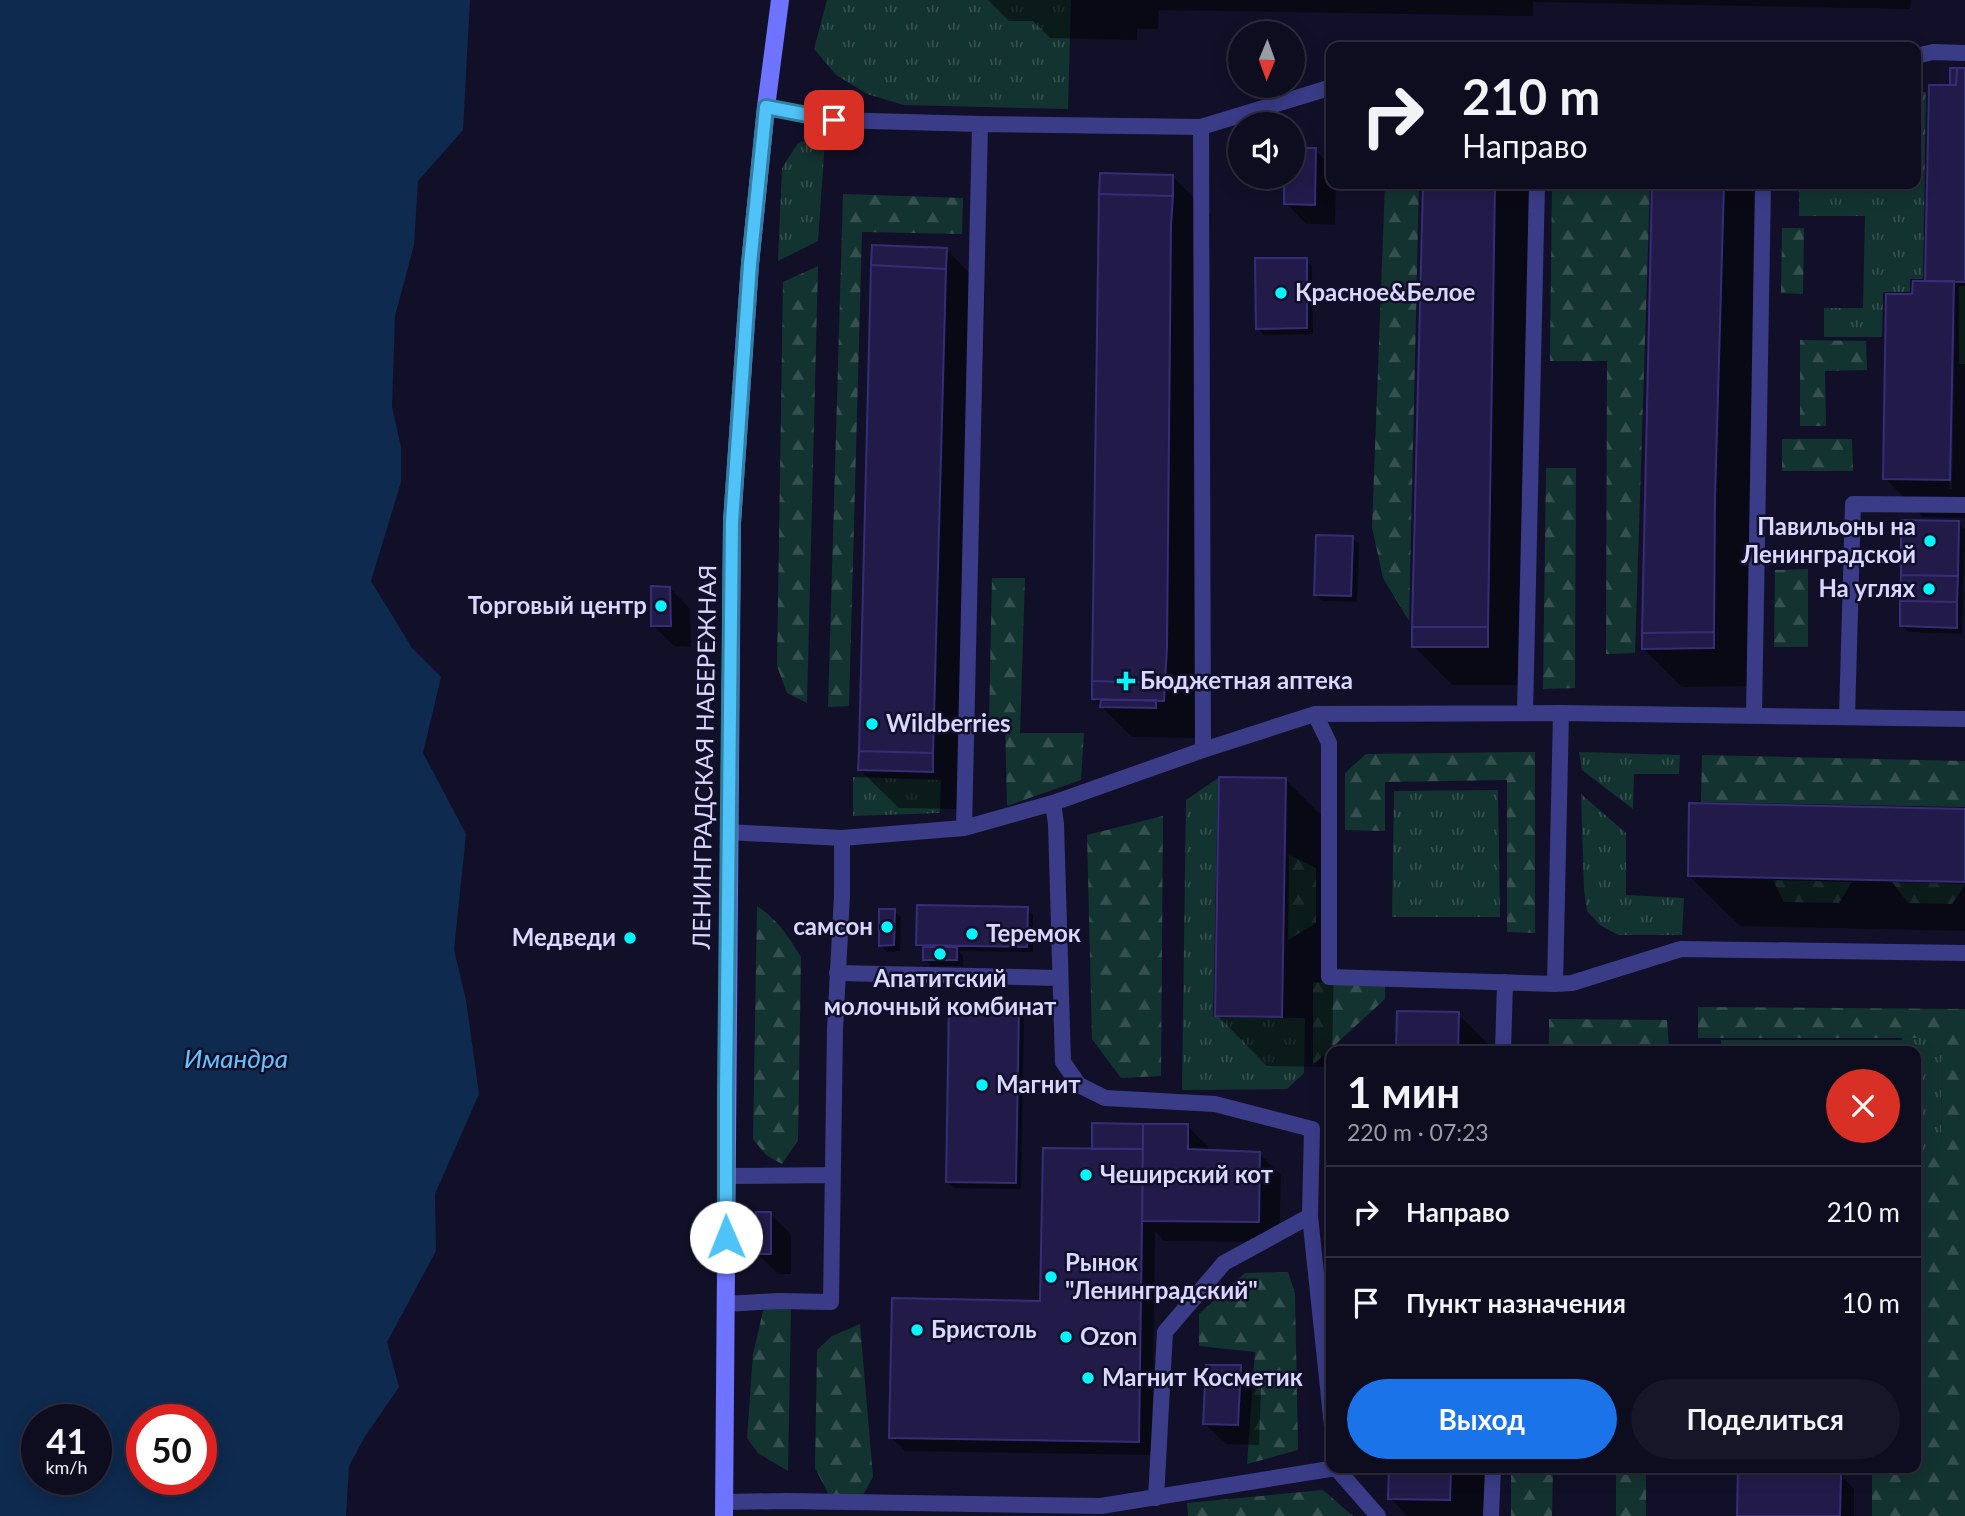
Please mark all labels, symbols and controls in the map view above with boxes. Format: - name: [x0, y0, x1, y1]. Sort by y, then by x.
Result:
- north arrow: [1228, 21, 1306, 98]
- map controls: [1228, 21, 1305, 189]
- text: 210 m: [1462, 67, 1600, 125]
- icon: right: [1347, 70, 1438, 161]
- pin: [804, 90, 864, 150]
- icon: arrive: [815, 101, 853, 139]
- button: sound: [1228, 112, 1305, 189]
- text: Направо: [1462, 126, 1588, 165]
- place label: Красное&Белое: [1295, 277, 1476, 306]
- marker: Красное&Белое: [1273, 285, 1289, 301]
- place label: Павильоны на Ленинградской: [1741, 511, 1916, 568]
- marker: Павильоны на Ленинградской: [1922, 533, 1938, 549]
- street label: ЛЕНИНГРАДСКАЯ НАБЕРЕЖНАЯ: [686, 564, 721, 951]
- place label: На углях: [1818, 573, 1915, 602]
- marker: На углях: [1921, 581, 1937, 597]
- place label: Торговый центр: [468, 590, 647, 619]
- marker: Торговый центр: [653, 598, 669, 614]
- place label: Бюджетная аптека: [1140, 665, 1353, 694]
- marker: Бюджетная аптека: [1118, 673, 1134, 689]
- place label: Wildberries: [886, 708, 1011, 737]
- marker: Wildberries: [864, 716, 880, 732]
- place label: самсон: [793, 911, 873, 940]
- place label: Теремок: [986, 918, 1081, 947]
- marker: самсон: [879, 919, 895, 935]
- place label: Медведи: [512, 922, 616, 951]
- marker: Теремок: [964, 926, 980, 942]
- marker: Медведи: [622, 930, 638, 946]
- marker: Апатитский молочный комбинат: [932, 946, 948, 962]
- place label: Апатитский молочный комбинат: [824, 963, 1057, 1020]
- water label: Имандра: [184, 1042, 288, 1074]
- text: 1 мин: [1347, 1067, 1460, 1117]
- place label: Магнит: [996, 1069, 1081, 1098]
- button: close: [1826, 1069, 1900, 1143]
- marker: Магнит: [974, 1077, 990, 1093]
- text: 220 m · 07:23: [1347, 1118, 1489, 1146]
- place label: Чеширский кот: [1100, 1159, 1274, 1188]
- marker: Чеширский кот: [1078, 1167, 1094, 1183]
- icon: right: [1347, 1193, 1385, 1231]
- text: Направо: [1406, 1196, 1510, 1228]
- text: 210 m: [1827, 1196, 1900, 1228]
- position arrow: [689, 1200, 763, 1274]
- place label: Рынок "Ленинградский": [1065, 1247, 1258, 1304]
- marker: Рынок "Ленинградский": [1043, 1269, 1059, 1285]
- icon: arrive: [1347, 1284, 1385, 1322]
- text: Пункт назначения: [1406, 1287, 1626, 1319]
- text: 10 m: [1842, 1287, 1900, 1319]
- place label: Бристоль: [931, 1314, 1037, 1343]
- place label: Ozon: [1080, 1321, 1137, 1350]
- marker: Бристоль: [909, 1322, 925, 1338]
- marker: Ozon: [1058, 1329, 1074, 1345]
- place label: Магнит Косметик: [1102, 1362, 1303, 1391]
- marker: Магнит Косметик: [1080, 1370, 1096, 1386]
- button: Выход: [1347, 1379, 1617, 1459]
- button: Поделиться: [1631, 1379, 1900, 1459]
- speed limit sign: 50: [126, 1404, 217, 1495]
- text: 41: [46, 1419, 87, 1461]
- text: km/h: [45, 1456, 88, 1478]

